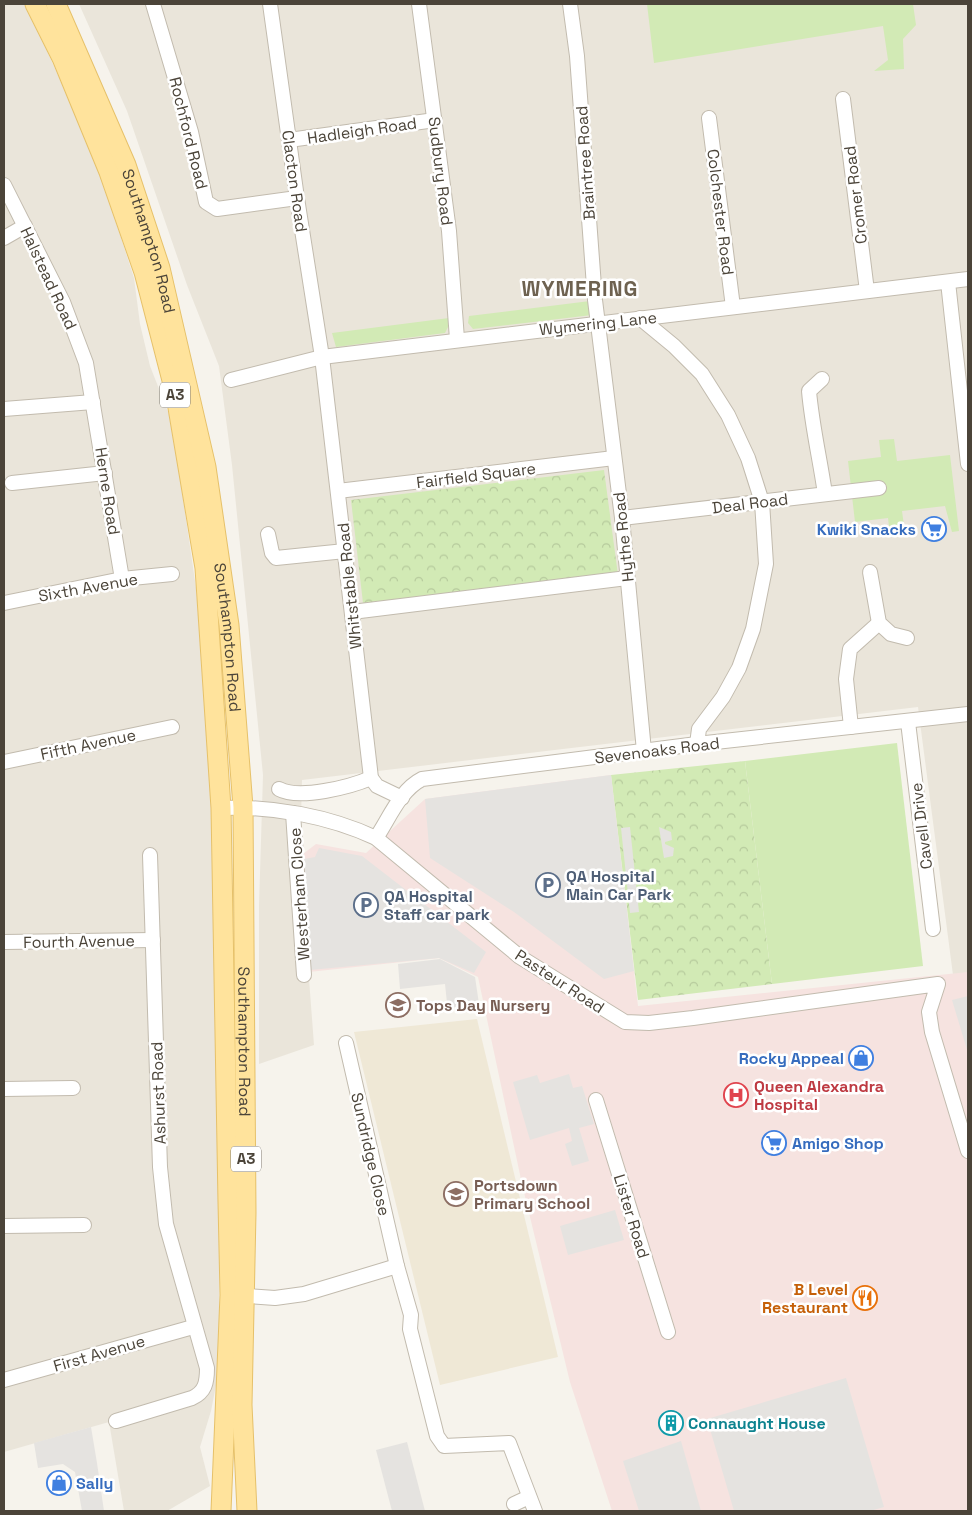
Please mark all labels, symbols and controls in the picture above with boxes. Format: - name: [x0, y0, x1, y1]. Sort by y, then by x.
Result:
- street label: Rochford Road: [164, 75, 213, 192]
- street label: Braintree Road: [571, 105, 600, 221]
- street label: Hadleigh Road: [306, 112, 418, 149]
- street label: Sudbury Road: [423, 116, 458, 227]
- street label: Clacton Road: [277, 129, 312, 233]
- street label: Cromer Road: [839, 145, 872, 245]
- street label: Colchester Road: [702, 148, 739, 276]
- street label: Southampton Road: [117, 166, 180, 315]
- street label: Halstead Road: [16, 223, 82, 333]
- district label: WYMERING: [522, 275, 638, 302]
- street label: Wymering Lane: [538, 307, 658, 340]
- road number: A3: [160, 382, 190, 408]
- street label: Herne Road: [90, 446, 125, 537]
- street label: Fairfield Square: [415, 458, 537, 493]
- street label: Deal Road: [711, 488, 789, 519]
- street label: Hythe Road: [608, 491, 639, 583]
- supermarket icon: Kwiki Snacks: [921, 516, 947, 542]
- place label: Kwiki Snacks: [817, 519, 916, 540]
- street label: Whitstable Road: [332, 522, 367, 650]
- street label: Southampton Road: [209, 561, 246, 713]
- street label: Sixth Avenue: [37, 568, 140, 607]
- street label: Fifth Avenue: [39, 724, 138, 765]
- street label: Sevenoaks Road: [593, 732, 721, 769]
- street label: Cavell Drive: [906, 781, 937, 870]
- street label: Westerham Close: [284, 827, 315, 961]
- place label: QA Hospital Main Car Park: [566, 866, 672, 905]
- parking icon: QA Hospital Main Car Park: [535, 872, 561, 898]
- place label: QA Hospital Staff car park: [384, 886, 490, 925]
- parking icon: QA Hospital Staff car park: [353, 892, 379, 918]
- street label: Fourth Avenue: [23, 930, 135, 953]
- street label: Pasteur Road: [511, 945, 608, 1018]
- street label: Southampton Road: [233, 967, 255, 1117]
- school or university icon: Tops Day Nursery: [385, 992, 411, 1018]
- place label: Tops Day Nursery: [416, 995, 550, 1016]
- street label: Ashurst Road: [146, 1041, 171, 1145]
- shop icon: Rocky Appeal: [848, 1045, 874, 1071]
- place label: Rocky Appeal: [739, 1048, 844, 1069]
- place label: Queen Alexandra Hospital: [754, 1076, 884, 1115]
- hospital icon: Queen Alexandra Hospital: [723, 1082, 749, 1108]
- street label: Sundridge Close: [346, 1090, 395, 1218]
- supermarket icon: Amigo Shop: [761, 1130, 787, 1156]
- place label: Amigo Shop: [792, 1133, 884, 1154]
- road number: A3: [231, 1146, 261, 1172]
- street label: Lister Road: [609, 1172, 654, 1261]
- place label: Portsdown Primary School: [474, 1175, 590, 1214]
- school or university icon: Portsdown Primary School: [443, 1181, 469, 1207]
- place label: B Level Restaurant: [762, 1279, 848, 1318]
- restaurant icon: B Level Restaurant: [852, 1285, 878, 1311]
- street label: First Avenue: [51, 1330, 147, 1377]
- building icon: Connaught House: [658, 1410, 684, 1436]
- place label: Connaught House: [688, 1413, 826, 1434]
- shop icon: Sally: [46, 1470, 72, 1496]
- place label: Sally: [76, 1473, 113, 1494]

